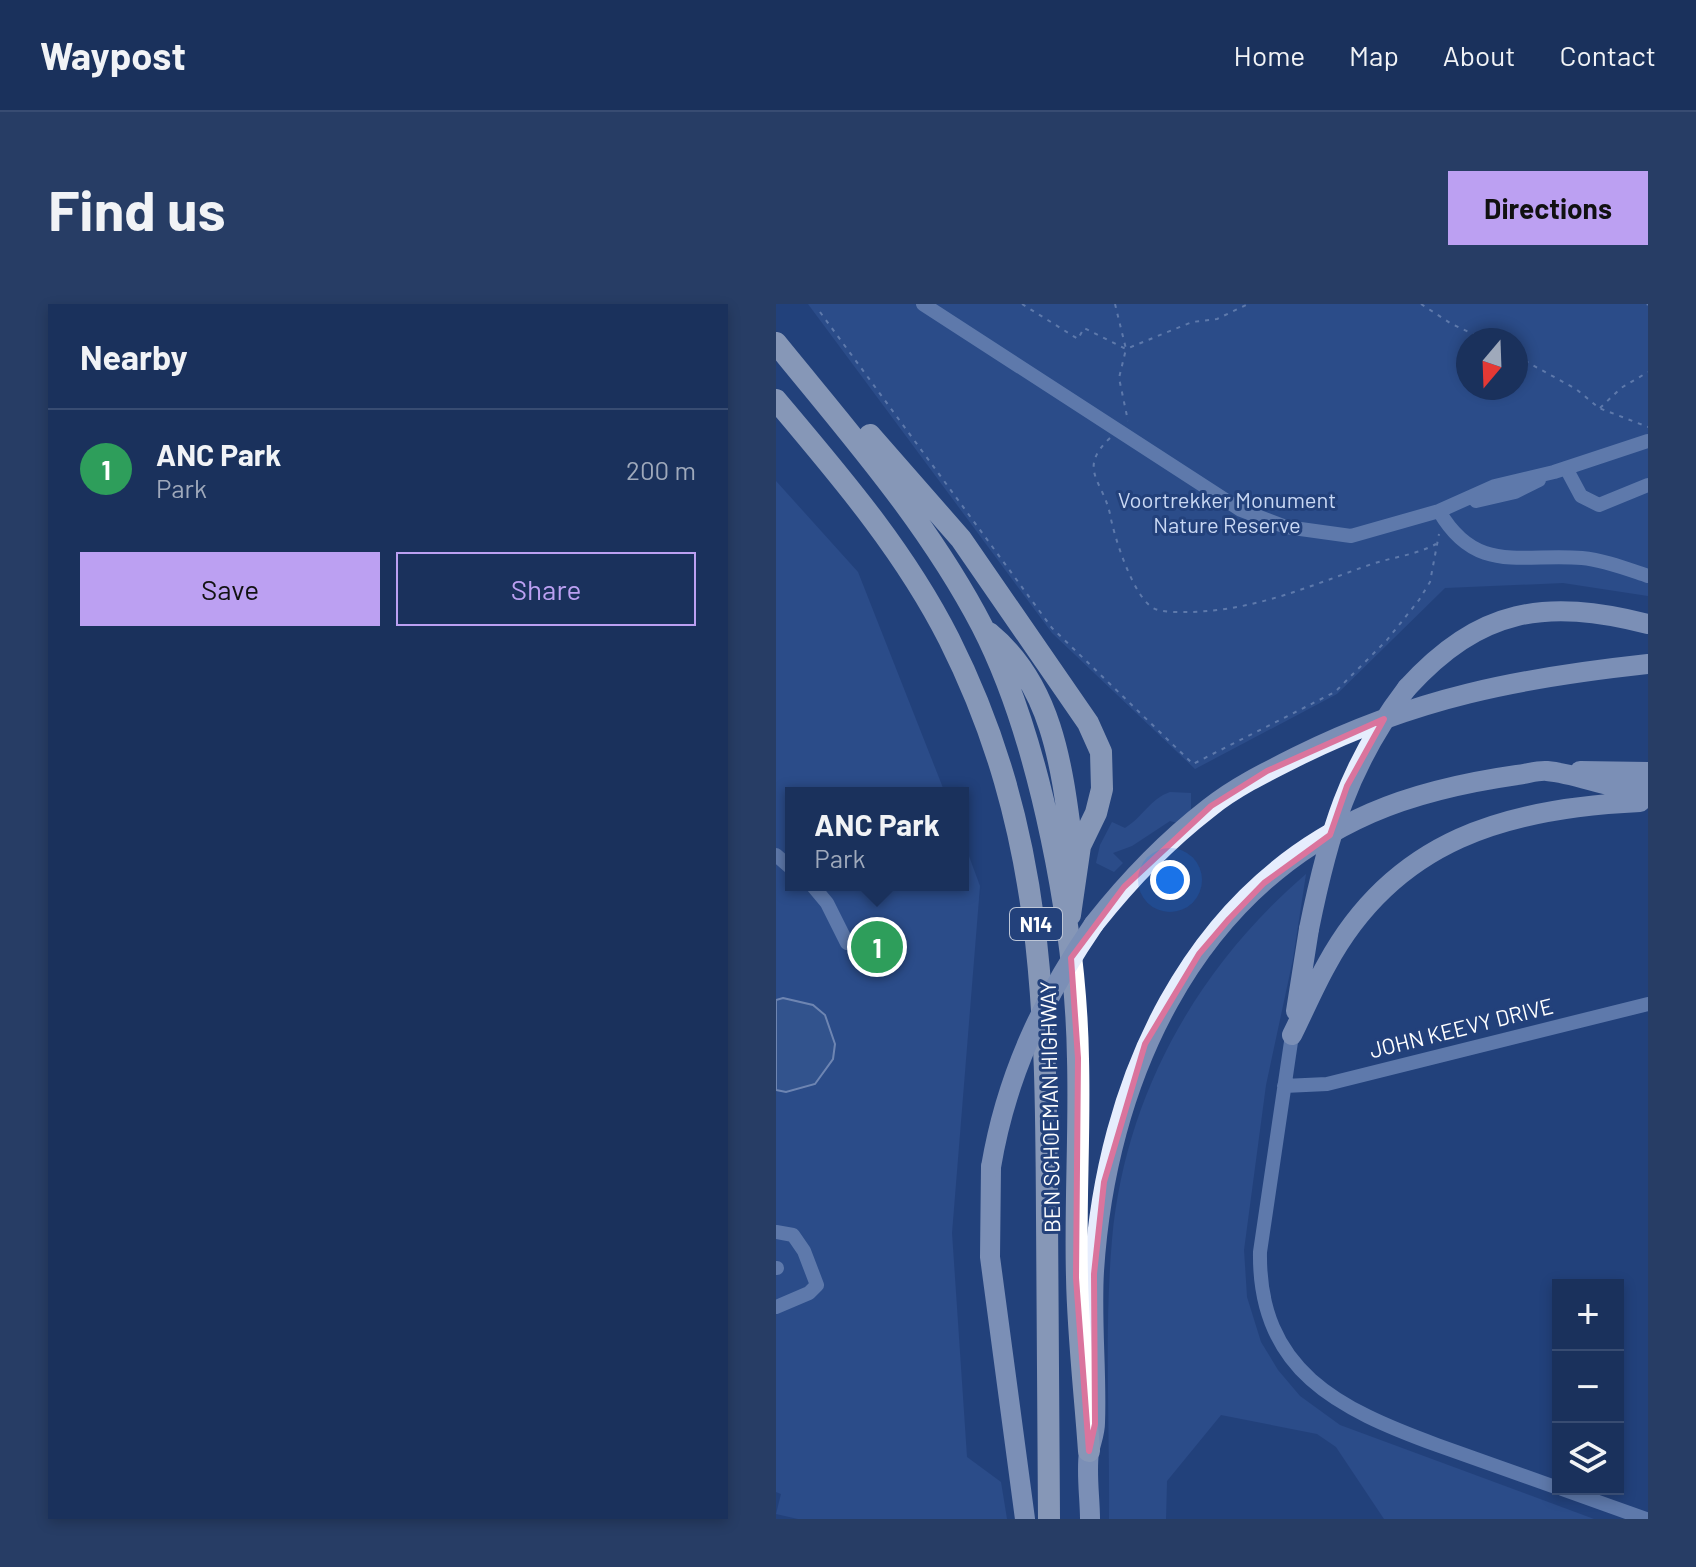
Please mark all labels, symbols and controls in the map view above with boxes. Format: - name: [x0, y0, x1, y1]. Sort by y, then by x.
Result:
- text: Waypost: [40, 32, 186, 78]
- text: Home: [1234, 38, 1305, 72]
- text: Map: [1349, 38, 1399, 72]
- text: About: [1443, 38, 1515, 72]
- text: Contact: [1559, 38, 1656, 72]
- button: Directions: [1448, 171, 1648, 245]
- text: Find us: [48, 175, 226, 242]
- north arrow: [1456, 328, 1528, 400]
- text: Nearby: [80, 336, 188, 377]
- text: ANC Park: [156, 436, 281, 472]
- text: 1: [101, 454, 111, 485]
- text: 200 m: [626, 454, 696, 485]
- text: Park: [156, 472, 207, 503]
- park label: Voortrekker Monument Nature Reserve: [1118, 486, 1336, 537]
- button: Save: [80, 552, 380, 626]
- button: Share: [396, 552, 696, 626]
- popup: [785, 787, 969, 891]
- text: ANC Park: [814, 806, 940, 842]
- text: Park: [814, 842, 865, 873]
- your location: [1150, 860, 1190, 900]
- road number: N14: [1010, 908, 1062, 940]
- pin: 1: [851, 917, 903, 977]
- street label: BEN SCHOEMAN HIGHWAY: [1034, 981, 1064, 1233]
- street label: JOHN KEEVY DRIVE: [1366, 992, 1556, 1062]
- map controls: [1552, 1279, 1624, 1495]
- button: +: [1552, 1279, 1624, 1351]
- button: −: [1552, 1351, 1624, 1423]
- button: layers: [1552, 1423, 1624, 1495]

